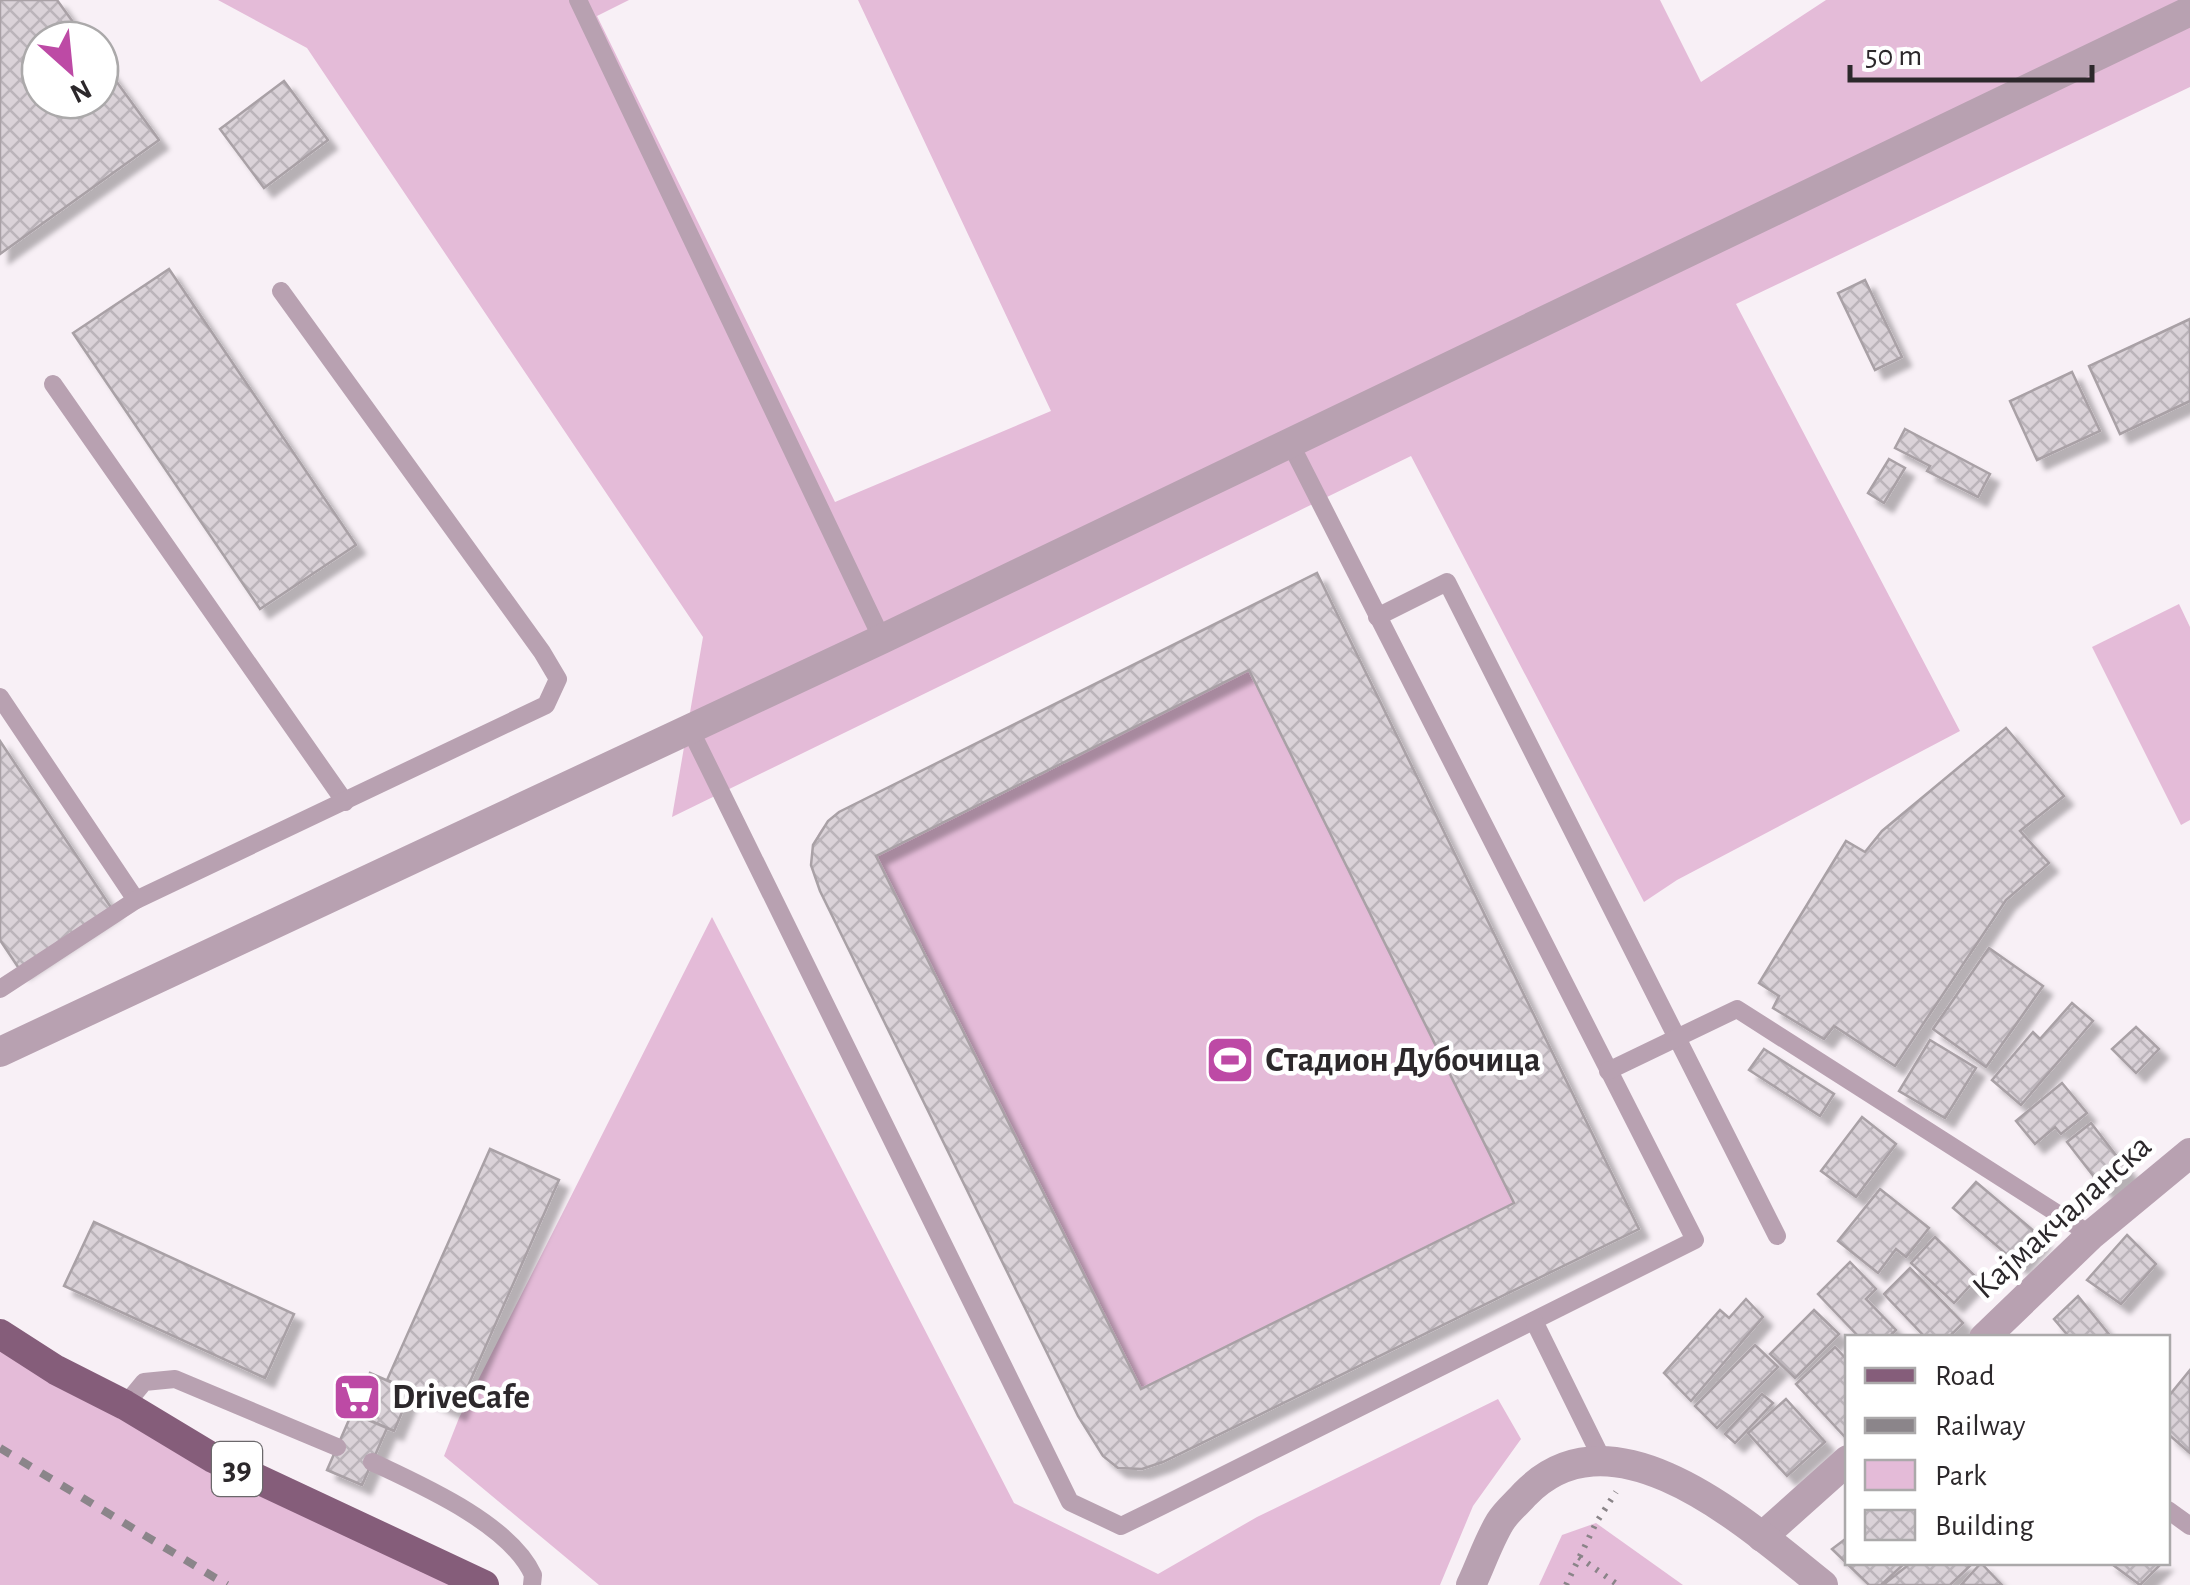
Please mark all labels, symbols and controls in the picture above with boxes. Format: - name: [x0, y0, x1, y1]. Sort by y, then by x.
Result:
- north arrow: [20, 20, 120, 120]
- scale bar: [1850, 20, 2092, 82]
- text: 50 m: [1865, 41, 1922, 71]
- text: N: [65, 74, 95, 107]
- sports icon: Стадион Дубочица: [1204, 1034, 1256, 1086]
- place label: Стадион Дубочица: [1265, 1043, 1541, 1078]
- street label: Кајмакчаланска: [1966, 1128, 2158, 1306]
- legend: [1845, 1335, 2170, 1565]
- text: Road: [1935, 1361, 1995, 1391]
- supermarket icon: DriveCafe: [331, 1371, 383, 1423]
- place label: DriveCafe: [392, 1380, 530, 1415]
- text: Railway: [1935, 1411, 2026, 1441]
- road number: 39: [212, 1442, 262, 1496]
- text: Park: [1935, 1461, 1987, 1491]
- text: Building: [1935, 1511, 2034, 1541]

